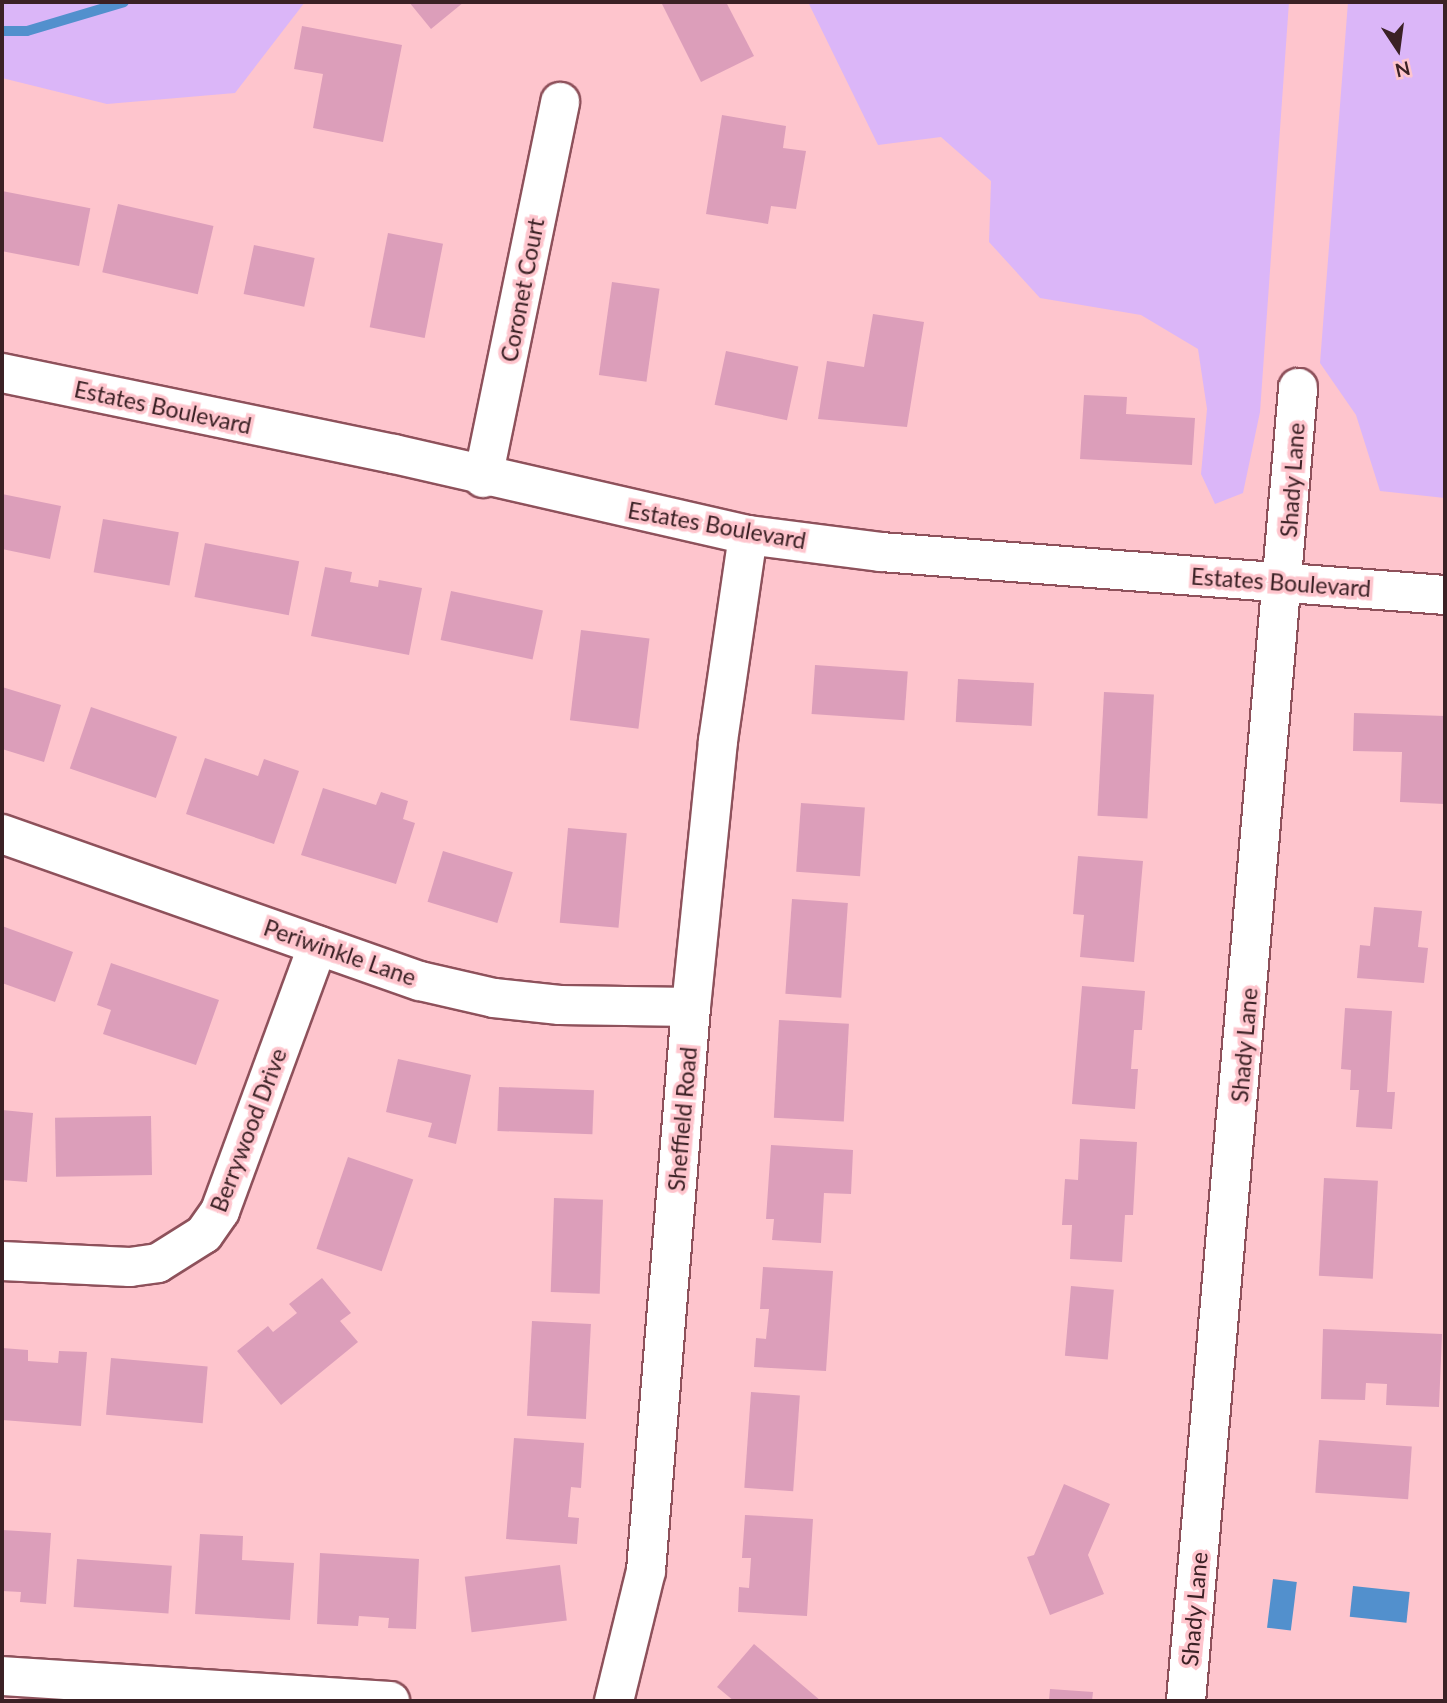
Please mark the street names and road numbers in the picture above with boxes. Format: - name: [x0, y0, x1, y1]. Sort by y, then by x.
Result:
- street label: Coronet Court: [495, 216, 549, 364]
- street label: Estates Boulevard: [72, 375, 254, 439]
- street label: Shady Lane: [1274, 421, 1310, 539]
- street label: Estates Boulevard: [626, 496, 808, 554]
- street label: Estates Boulevard: [1190, 562, 1372, 602]
- street label: Periwinkle Lane: [260, 913, 420, 991]
- street label: Shady Lane: [1225, 986, 1263, 1104]
- street label: Berrywood Drive: [204, 1044, 292, 1216]
- street label: Sheffield Road: [662, 1046, 702, 1192]
- street label: Shady Lane: [1175, 1550, 1213, 1668]

